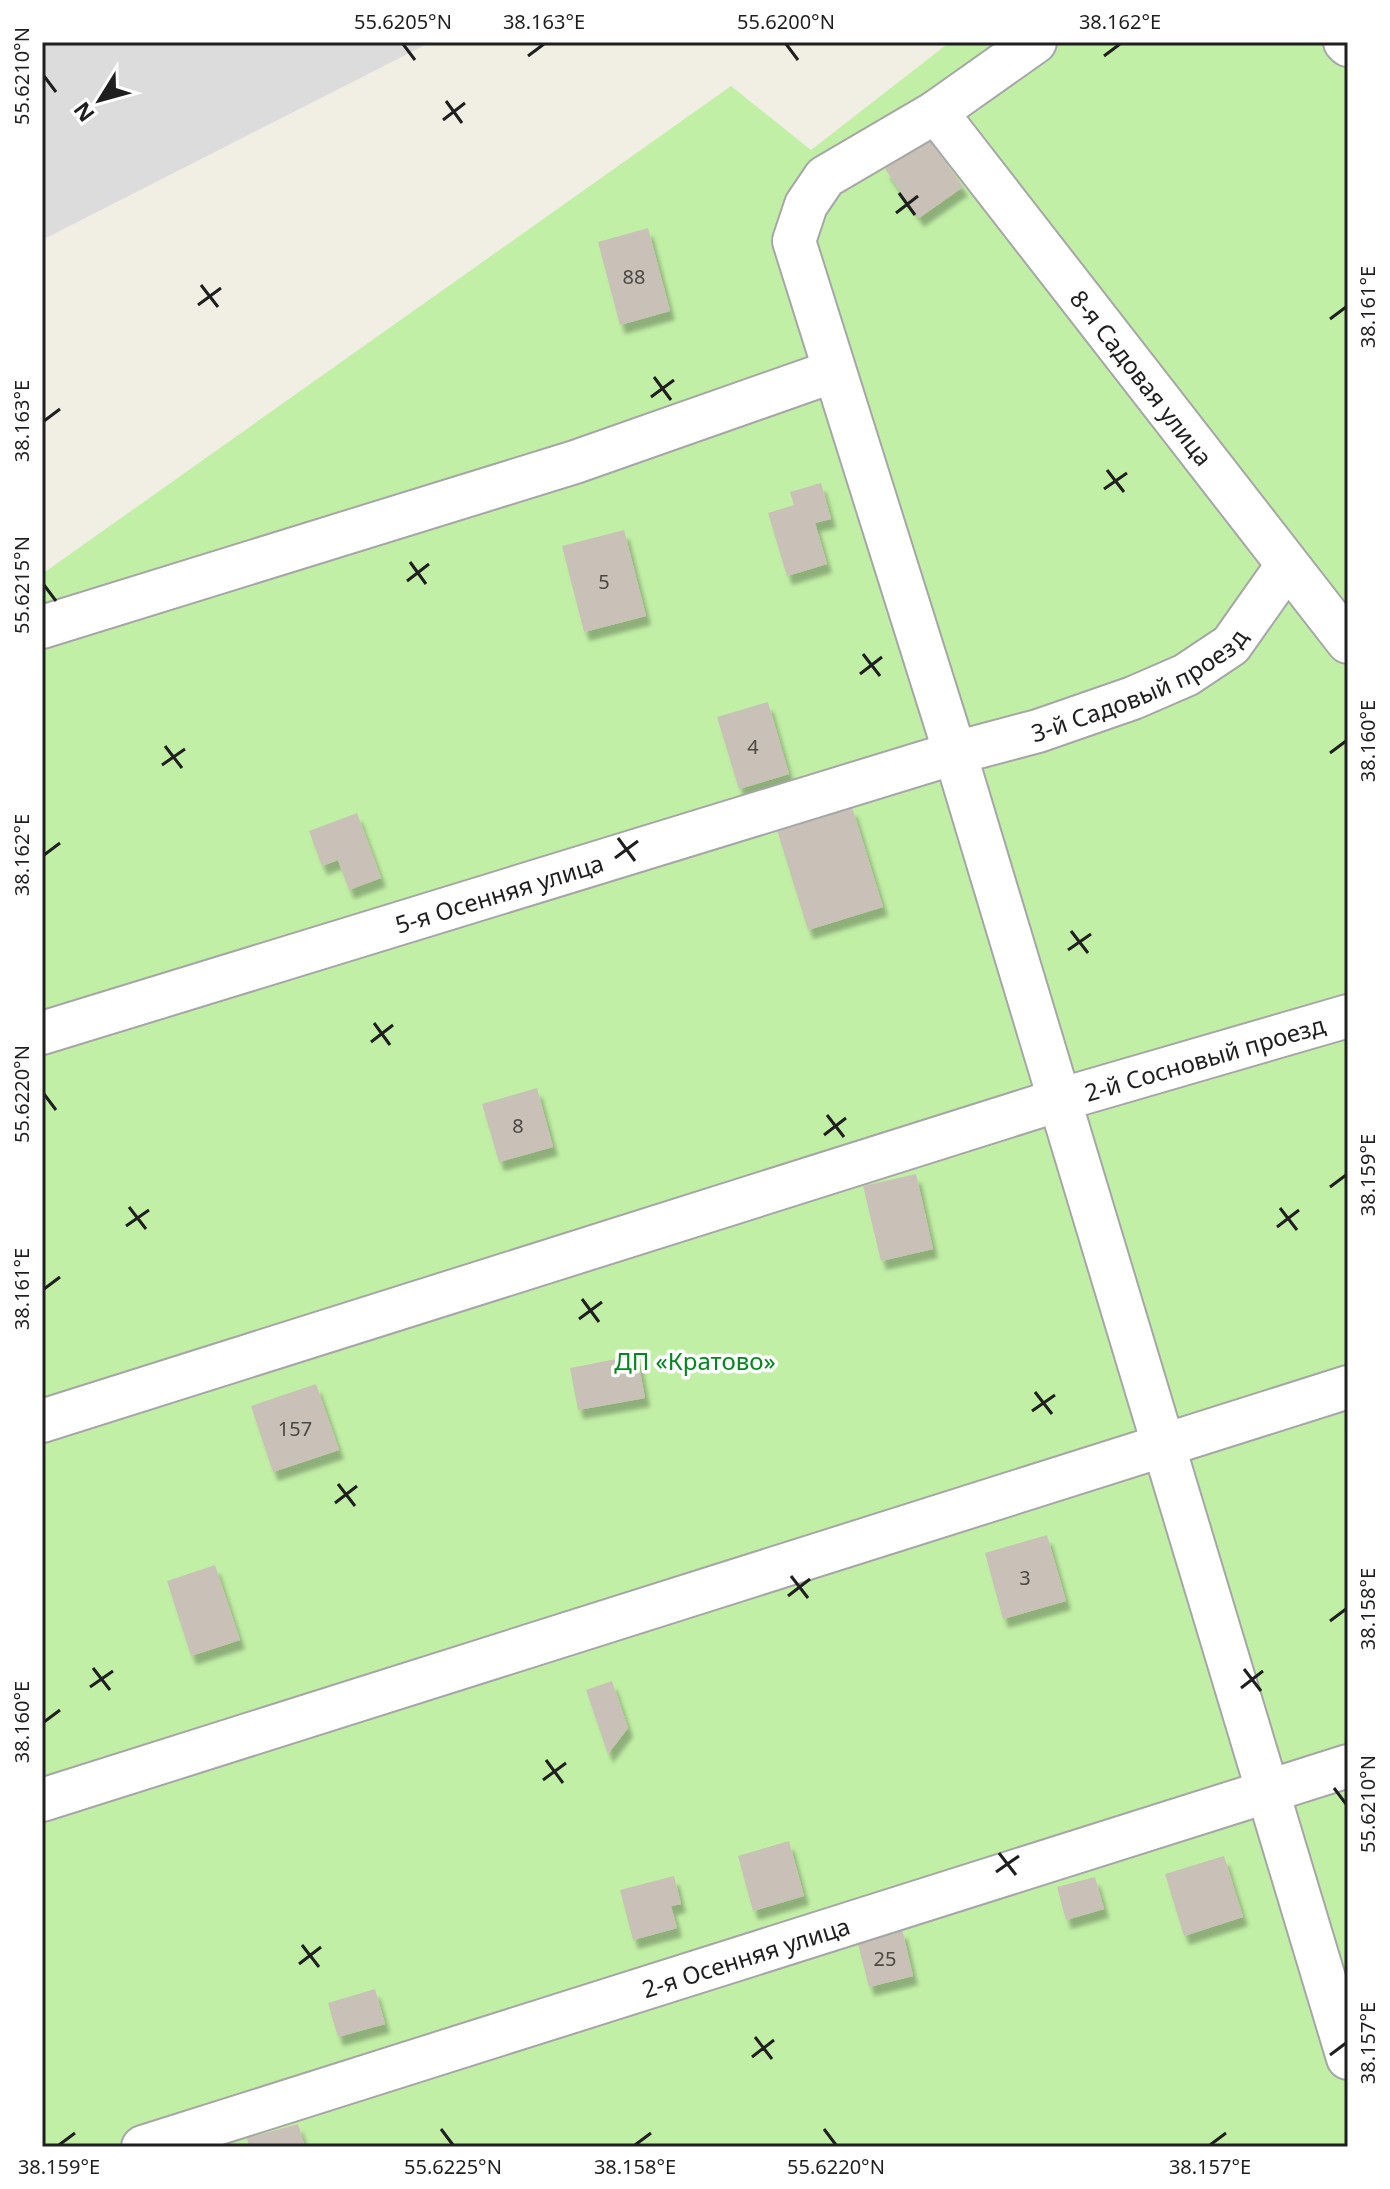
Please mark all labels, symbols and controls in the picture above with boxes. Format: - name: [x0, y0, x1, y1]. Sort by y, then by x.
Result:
- text: 55.6205°N: [354, 8, 452, 35]
- text: 38.163°E: [503, 8, 585, 35]
- text: 55.6200°N: [737, 8, 835, 35]
- text: 38.162°E: [1079, 8, 1161, 35]
- text: 55.6210°N: [8, 27, 35, 125]
- north arrow: [60, 60, 140, 140]
- text: N: [66, 96, 101, 129]
- house number: 88: [623, 263, 645, 290]
- text: 38.161°E: [1354, 266, 1381, 348]
- street label: 8-я Садовая улица: [1063, 283, 1221, 472]
- text: 38.163°E: [8, 380, 35, 462]
- text: 55.6215°N: [8, 536, 35, 634]
- house number: 5: [598, 568, 610, 595]
- street label: 3-й Садовый проезд: [1027, 621, 1254, 749]
- text: 38.160°E: [1354, 700, 1381, 782]
- house number: 4: [747, 733, 759, 760]
- text: 38.162°E: [8, 814, 35, 896]
- street label: 5-я Осенняя улица: [391, 845, 607, 940]
- street label: 2-й Сосновый проезд: [1080, 1007, 1329, 1108]
- text: 55.6220°N: [8, 1045, 35, 1143]
- house number: 8: [512, 1112, 524, 1139]
- text: 38.159°E: [1354, 1134, 1381, 1216]
- text: 38.161°E: [8, 1248, 35, 1330]
- park label: ДП «Кратово»: [614, 1344, 776, 1377]
- house number: 157: [278, 1415, 312, 1442]
- house number: 3: [1019, 1564, 1031, 1591]
- text: 38.158°E: [1354, 1568, 1381, 1650]
- text: 38.160°E: [8, 1681, 35, 1763]
- text: 55.6210°N: [1354, 1755, 1381, 1853]
- street label: 2-я Осенняя улица: [638, 1908, 854, 2005]
- house number: 25: [874, 1945, 896, 1972]
- text: 38.157°E: [1354, 2002, 1381, 2084]
- text: 38.159°E: [18, 2153, 100, 2180]
- text: 55.6225°N: [404, 2153, 502, 2180]
- text: 38.158°E: [594, 2153, 676, 2180]
- text: 55.6220°N: [787, 2153, 885, 2180]
- text: 38.157°E: [1169, 2153, 1251, 2180]

